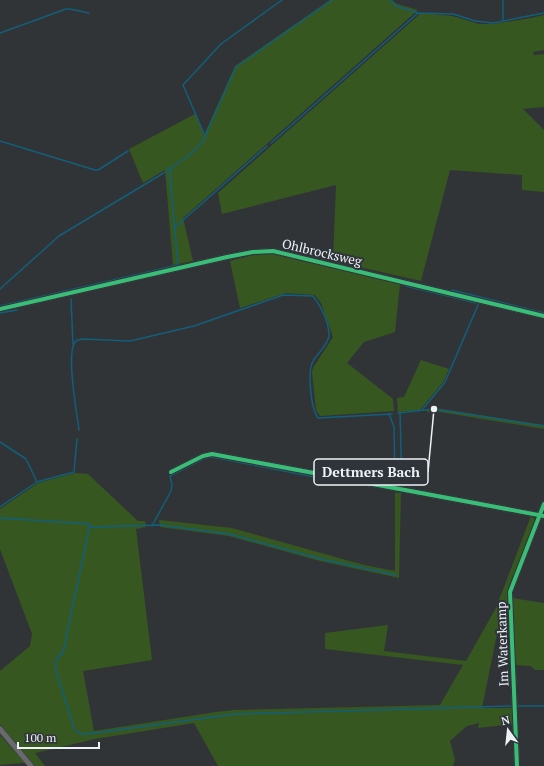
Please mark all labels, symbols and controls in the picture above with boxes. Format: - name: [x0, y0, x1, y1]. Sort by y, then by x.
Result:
- street label: Ohlbrocksweg: [280, 234, 364, 270]
- callout: Dettmers Bach: [314, 459, 428, 485]
- text: Dettmers Bach: [322, 462, 420, 481]
- street label: Im Waterkamp: [492, 601, 512, 687]
- north arrow: [488, 710, 528, 750]
- text: N: [500, 712, 512, 728]
- scale bar: [18, 724, 99, 750]
- text: 100 m: [24, 730, 57, 745]

